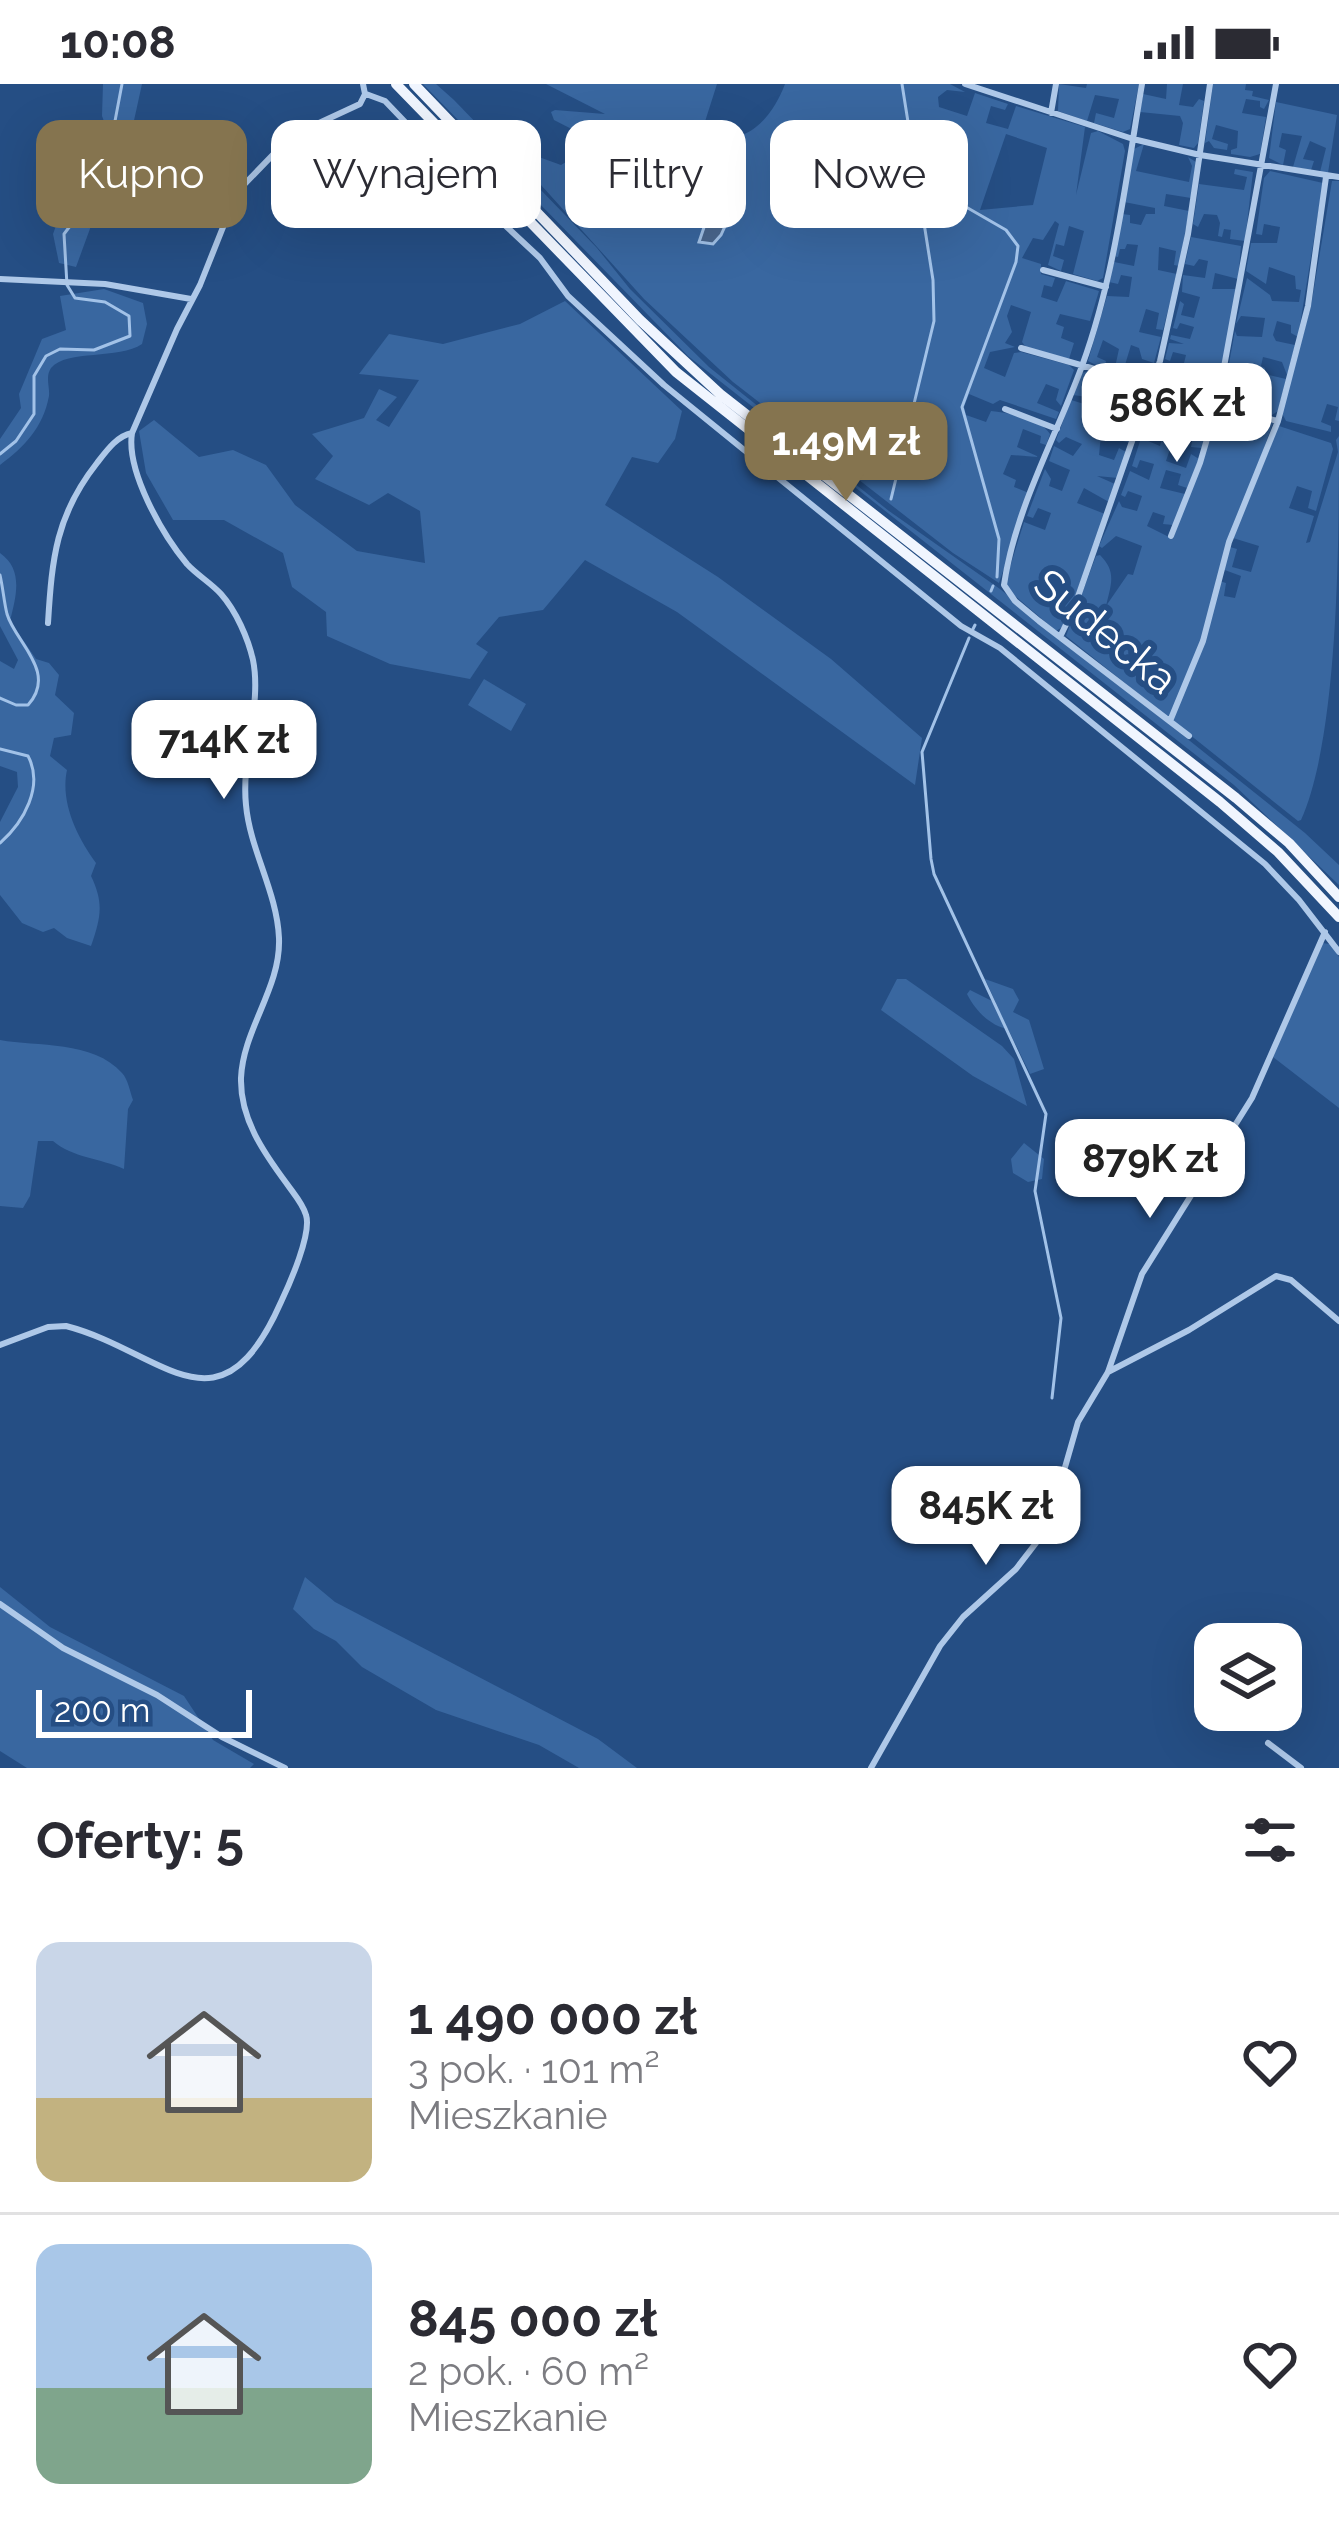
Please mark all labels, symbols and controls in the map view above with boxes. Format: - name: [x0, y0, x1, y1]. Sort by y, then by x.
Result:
- text: 10:08: [60, 16, 176, 69]
- chip: Kupno: [36, 120, 247, 228]
- chip: Wynajem: [271, 120, 541, 228]
- chip: Filtry: [565, 120, 746, 228]
- chip: Nowe: [770, 120, 968, 228]
- pin: 586K zł: [1066, 363, 1288, 465]
- text: 586K zł: [1109, 379, 1245, 425]
- pin: 1.49M zł: [722, 402, 970, 504]
- text: 1.49M zł: [771, 418, 921, 464]
- street label: Sudecka: [1024, 559, 1187, 704]
- pin: 714K zł: [113, 700, 335, 802]
- text: 714K zł: [158, 716, 290, 762]
- pin: 879K zł: [1039, 1119, 1261, 1221]
- text: 879K zł: [1082, 1135, 1218, 1181]
- pin: 845K zł: [875, 1466, 1097, 1568]
- text: 845K zł: [918, 1482, 1054, 1528]
- map controls: [1194, 1623, 1302, 1731]
- button: layers: [1194, 1623, 1302, 1731]
- scale bar: [36, 1684, 252, 1737]
- text: 200 m: [54, 1691, 150, 1730]
- icon: filters: [1237, 1807, 1303, 1873]
- text: Oferty: 5: [36, 1810, 244, 1870]
- text: 1 490 000 zł: [408, 1986, 697, 2046]
- icon: home: [132, 1990, 276, 2134]
- icon: heart: [1237, 2029, 1303, 2095]
- text: 3 pok. · 101 m²: [408, 2046, 660, 2092]
- text: Mieszkanie: [408, 2092, 608, 2138]
- text: 845 000 zł: [408, 2288, 657, 2348]
- icon: home: [132, 2292, 276, 2436]
- icon: heart: [1237, 2331, 1303, 2397]
- text: 2 pok. · 60 m²: [408, 2348, 649, 2394]
- text: Mieszkanie: [408, 2394, 608, 2440]

